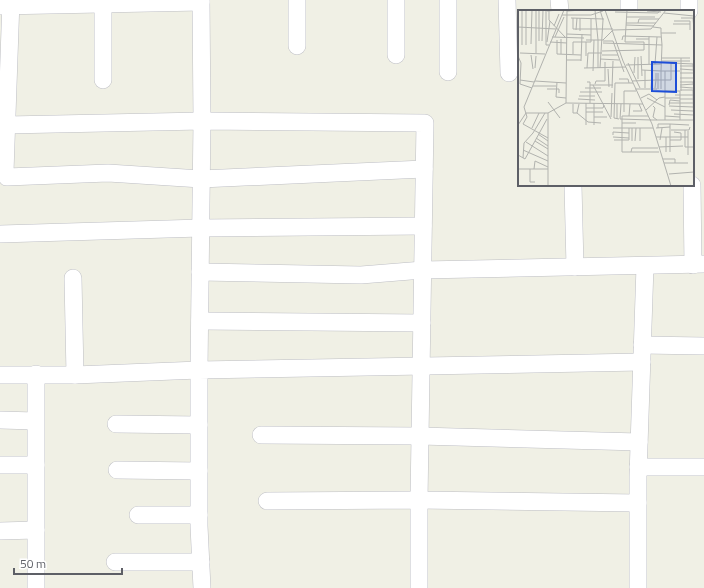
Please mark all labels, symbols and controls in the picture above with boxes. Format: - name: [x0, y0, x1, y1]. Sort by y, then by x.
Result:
- inset map: [518, 10, 694, 186]
- scale bar: [14, 550, 122, 576]
- text: 50 m: [20, 554, 46, 573]

